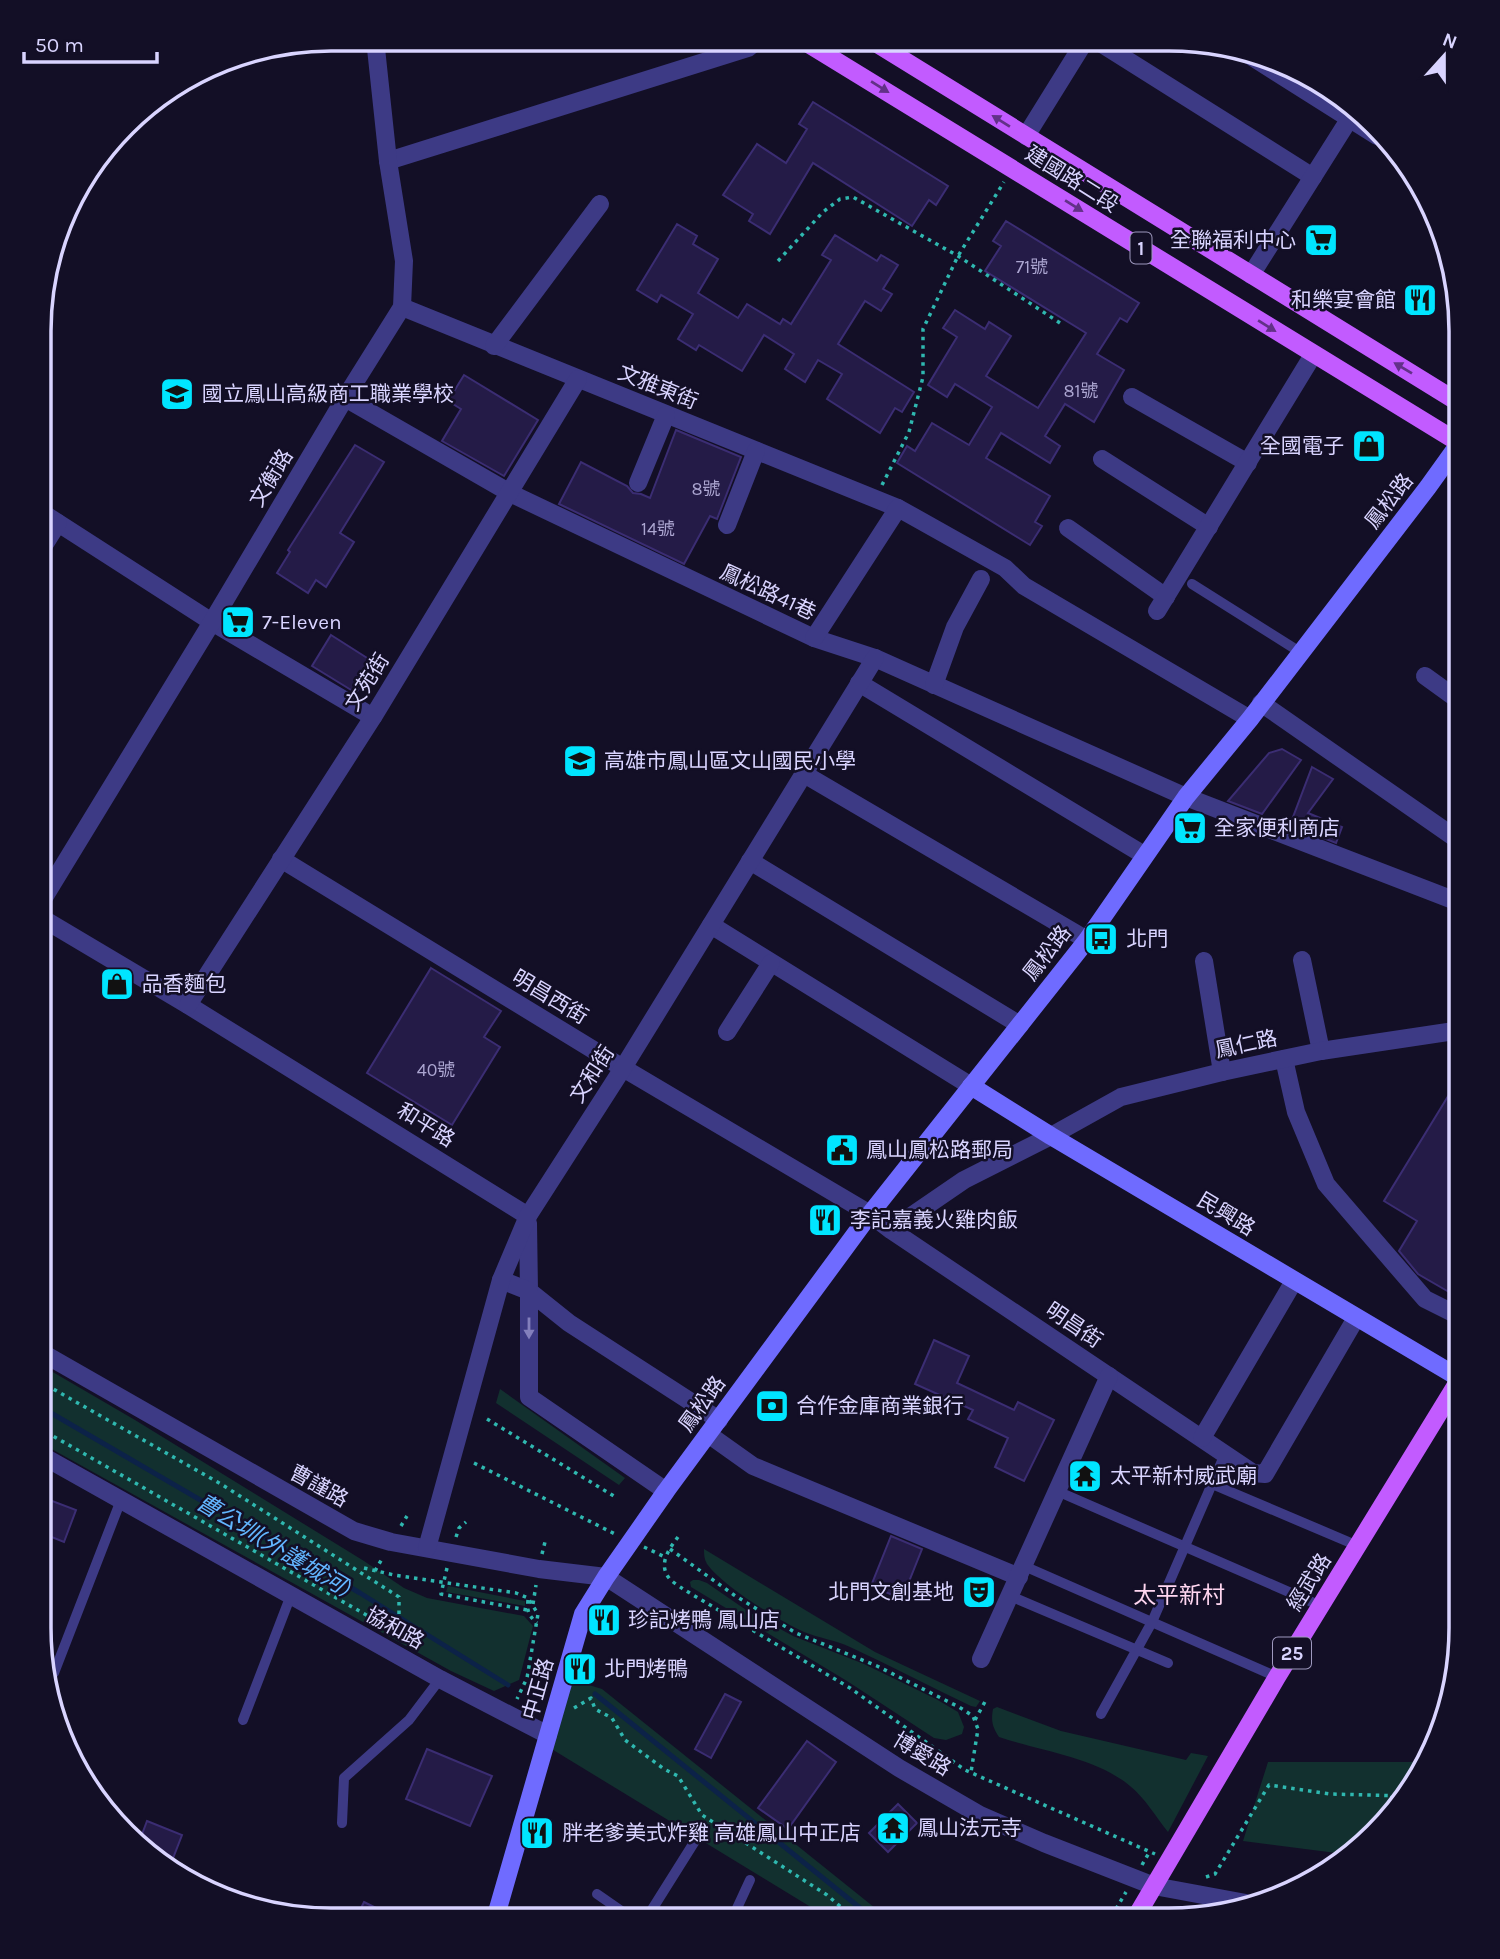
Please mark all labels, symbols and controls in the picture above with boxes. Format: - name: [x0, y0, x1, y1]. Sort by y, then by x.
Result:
- scale bar: [24, 21, 158, 65]
- north arrow: [1409, 21, 1479, 91]
- text: N: [1439, 28, 1460, 54]
- text: 50 m: [35, 33, 84, 57]
- one-way arrow: [871, 81, 890, 93]
- one-way arrow: [991, 114, 1010, 127]
- street label: 建國路二段: [1021, 141, 1123, 217]
- one-way arrow: [1064, 200, 1083, 213]
- supermarket icon: 全聯福利中心: [1302, 221, 1340, 259]
- place label: 全聯福利中心: [1170, 228, 1296, 252]
- road number: 1: [1130, 232, 1152, 264]
- house number: 71號: [1016, 256, 1048, 278]
- restaurant icon: 和樂宴會館: [1401, 281, 1439, 319]
- place label: 和樂宴會館: [1291, 288, 1396, 312]
- one-way arrow: [1258, 320, 1277, 333]
- street label: 文雅東街: [615, 360, 701, 414]
- one-way arrow: [1394, 362, 1413, 375]
- school or university icon: 國立鳳山高級商工職業學校: [158, 375, 196, 413]
- house number: 81號: [1063, 380, 1099, 402]
- place label: 國立鳳山高級商工職業學校: [202, 382, 454, 406]
- shop icon: 全國電子: [1350, 427, 1388, 465]
- place label: 全國電子: [1260, 434, 1344, 458]
- street label: 文衡路: [244, 445, 298, 511]
- street label: 鳳松路: [1360, 469, 1418, 533]
- house number: 8號: [691, 478, 721, 500]
- house number: 14號: [641, 518, 675, 540]
- street label: 鳳松路41巷: [716, 559, 820, 625]
- supermarket icon: 7-Eleven: [219, 603, 257, 641]
- place label: 7-Eleven: [262, 610, 342, 634]
- street label: 文苑街: [340, 649, 394, 715]
- school or university icon: 高雄市鳳山區文山國民小學: [561, 742, 599, 780]
- place label: 高雄市鳳山區文山國民小學: [604, 749, 856, 773]
- supermarket icon: 全家便利商店: [1171, 809, 1209, 847]
- place label: 全家便利商店: [1214, 816, 1340, 840]
- bus stop icon: 北門: [1082, 920, 1120, 958]
- street label: 鳳松路: [1018, 921, 1076, 985]
- place label: 北門: [1126, 927, 1168, 951]
- shop icon: 品香麵包: [98, 965, 136, 1003]
- street label: 明昌西街: [508, 965, 592, 1029]
- place label: 品香麵包: [142, 972, 226, 996]
- street label: 鳳仁路: [1213, 1026, 1279, 1062]
- street label: 文和街: [565, 1041, 619, 1107]
- house number: 40號: [417, 1059, 455, 1081]
- street label: 和平路: [393, 1098, 459, 1152]
- public building icon: 鳳山鳳松路郵局: [823, 1131, 861, 1169]
- place label: 鳳山鳳松路郵局: [866, 1138, 1013, 1162]
- street label: 民興路: [1193, 1187, 1259, 1241]
- restaurant icon: 李記嘉義火雞肉飯: [806, 1201, 844, 1239]
- place label: 李記嘉義火雞肉飯: [850, 1208, 1018, 1232]
- street label: 明昌街: [1041, 1297, 1107, 1353]
- one-way arrow: [523, 1317, 535, 1339]
- street label: 鳳松路: [674, 1371, 730, 1437]
- bank icon: 合作金庫商業銀行: [753, 1387, 791, 1425]
- place label: 合作金庫商業銀行: [796, 1394, 964, 1418]
- temple icon: 太平新村威武廟: [1066, 1457, 1104, 1495]
- street label: 曹謹路: [286, 1460, 352, 1512]
- place label: 太平新村威武廟: [1110, 1464, 1257, 1488]
- water label: 曹公圳(外護城河): [191, 1489, 356, 1602]
- street label: 經武路: [1282, 1549, 1336, 1615]
- theatre icon: 北門文創基地: [960, 1573, 998, 1611]
- place label: 北門文創基地: [828, 1580, 954, 1604]
- district label: 太平新村: [1133, 1582, 1225, 1609]
- restaurant icon: 珍記烤鴨 鳳山店: [585, 1601, 623, 1639]
- street label: 協和路: [362, 1602, 428, 1654]
- place label: 珍記烤鴨 鳳山店: [628, 1608, 780, 1632]
- road number: 25: [1273, 1638, 1311, 1668]
- restaurant icon: 北門烤鴨: [561, 1650, 599, 1688]
- street label: 中正路: [518, 1655, 558, 1723]
- place label: 北門烤鴨: [604, 1657, 688, 1681]
- street label: 博愛路: [889, 1727, 955, 1781]
- temple icon: 鳳山法元寺: [874, 1809, 912, 1847]
- restaurant icon: 胖老爹美式炸雞 高雄鳳山中正店: [518, 1814, 556, 1852]
- place label: 鳳山法元寺: [917, 1816, 1022, 1840]
- place label: 胖老爹美式炸雞 高雄鳳山中正店: [562, 1821, 861, 1845]

